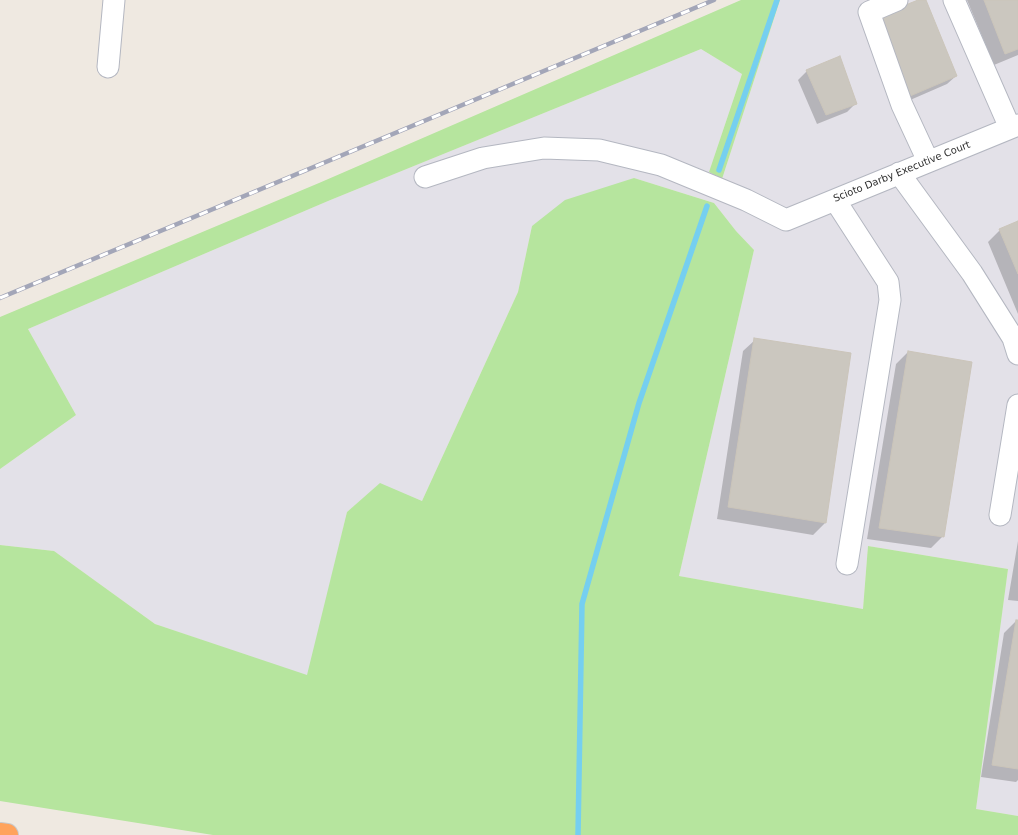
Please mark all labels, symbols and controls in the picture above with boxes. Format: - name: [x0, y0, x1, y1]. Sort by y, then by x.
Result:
- street label: Scioto Darby Executive Court: [832, 139, 972, 205]

